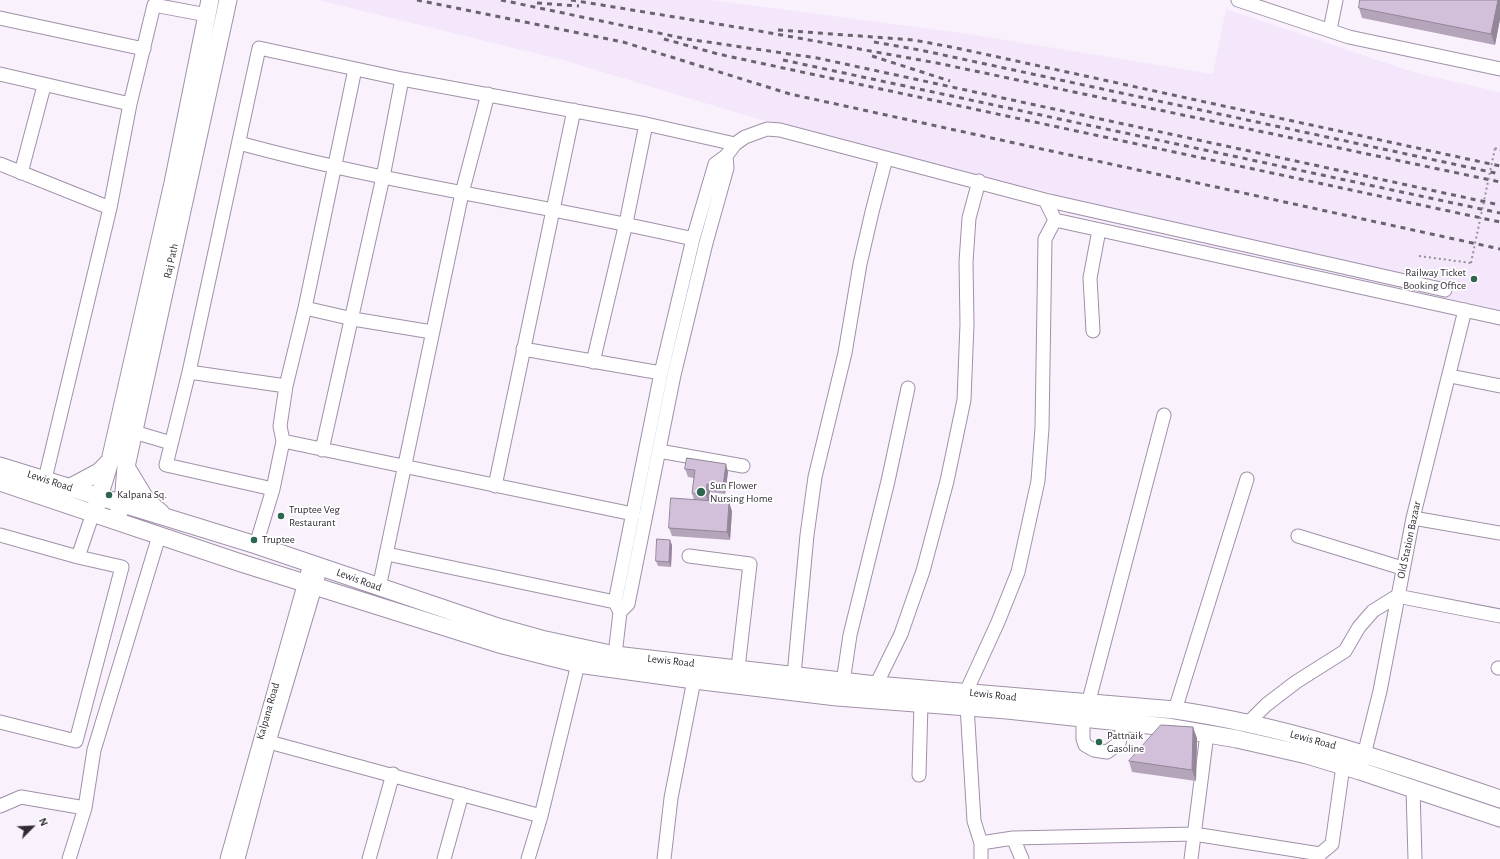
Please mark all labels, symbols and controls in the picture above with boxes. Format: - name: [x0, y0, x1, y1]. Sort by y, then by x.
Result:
- street label: Raj Path: [161, 242, 181, 280]
- place label: Railway Ticket Booking Office: [1403, 266, 1466, 292]
- marker: Railway Ticket Booking Office: [1469, 274, 1479, 284]
- street label: Lewis Road: [25, 467, 75, 495]
- place label: Sun Flower Nursing Home: [710, 479, 773, 505]
- marker: Sun Flower Nursing Home: [695, 486, 707, 498]
- place label: Kalpana Sq.: [117, 488, 167, 502]
- marker: Kalpana Sq.: [104, 490, 114, 500]
- street label: Old Station Bazaar: [1394, 500, 1424, 580]
- place label: Truptee Veg Restaurant: [289, 503, 340, 529]
- marker: Truptee Veg Restaurant: [276, 511, 286, 521]
- place label: Truptee: [262, 533, 295, 547]
- marker: Truptee: [249, 535, 259, 545]
- street label: Lewis Road: [335, 566, 383, 594]
- street label: Lewis Road: [647, 652, 695, 670]
- street label: Kalpana Road: [254, 681, 282, 741]
- street label: Lewis Road: [969, 686, 1017, 704]
- street label: Lewis Road: [1288, 727, 1338, 753]
- place label: Pattnaik Gasoline: [1107, 729, 1144, 755]
- marker: Pattnaik Gasoline: [1094, 737, 1104, 747]
- north arrow: [12, 807, 52, 847]
- text: N: [37, 816, 50, 828]

